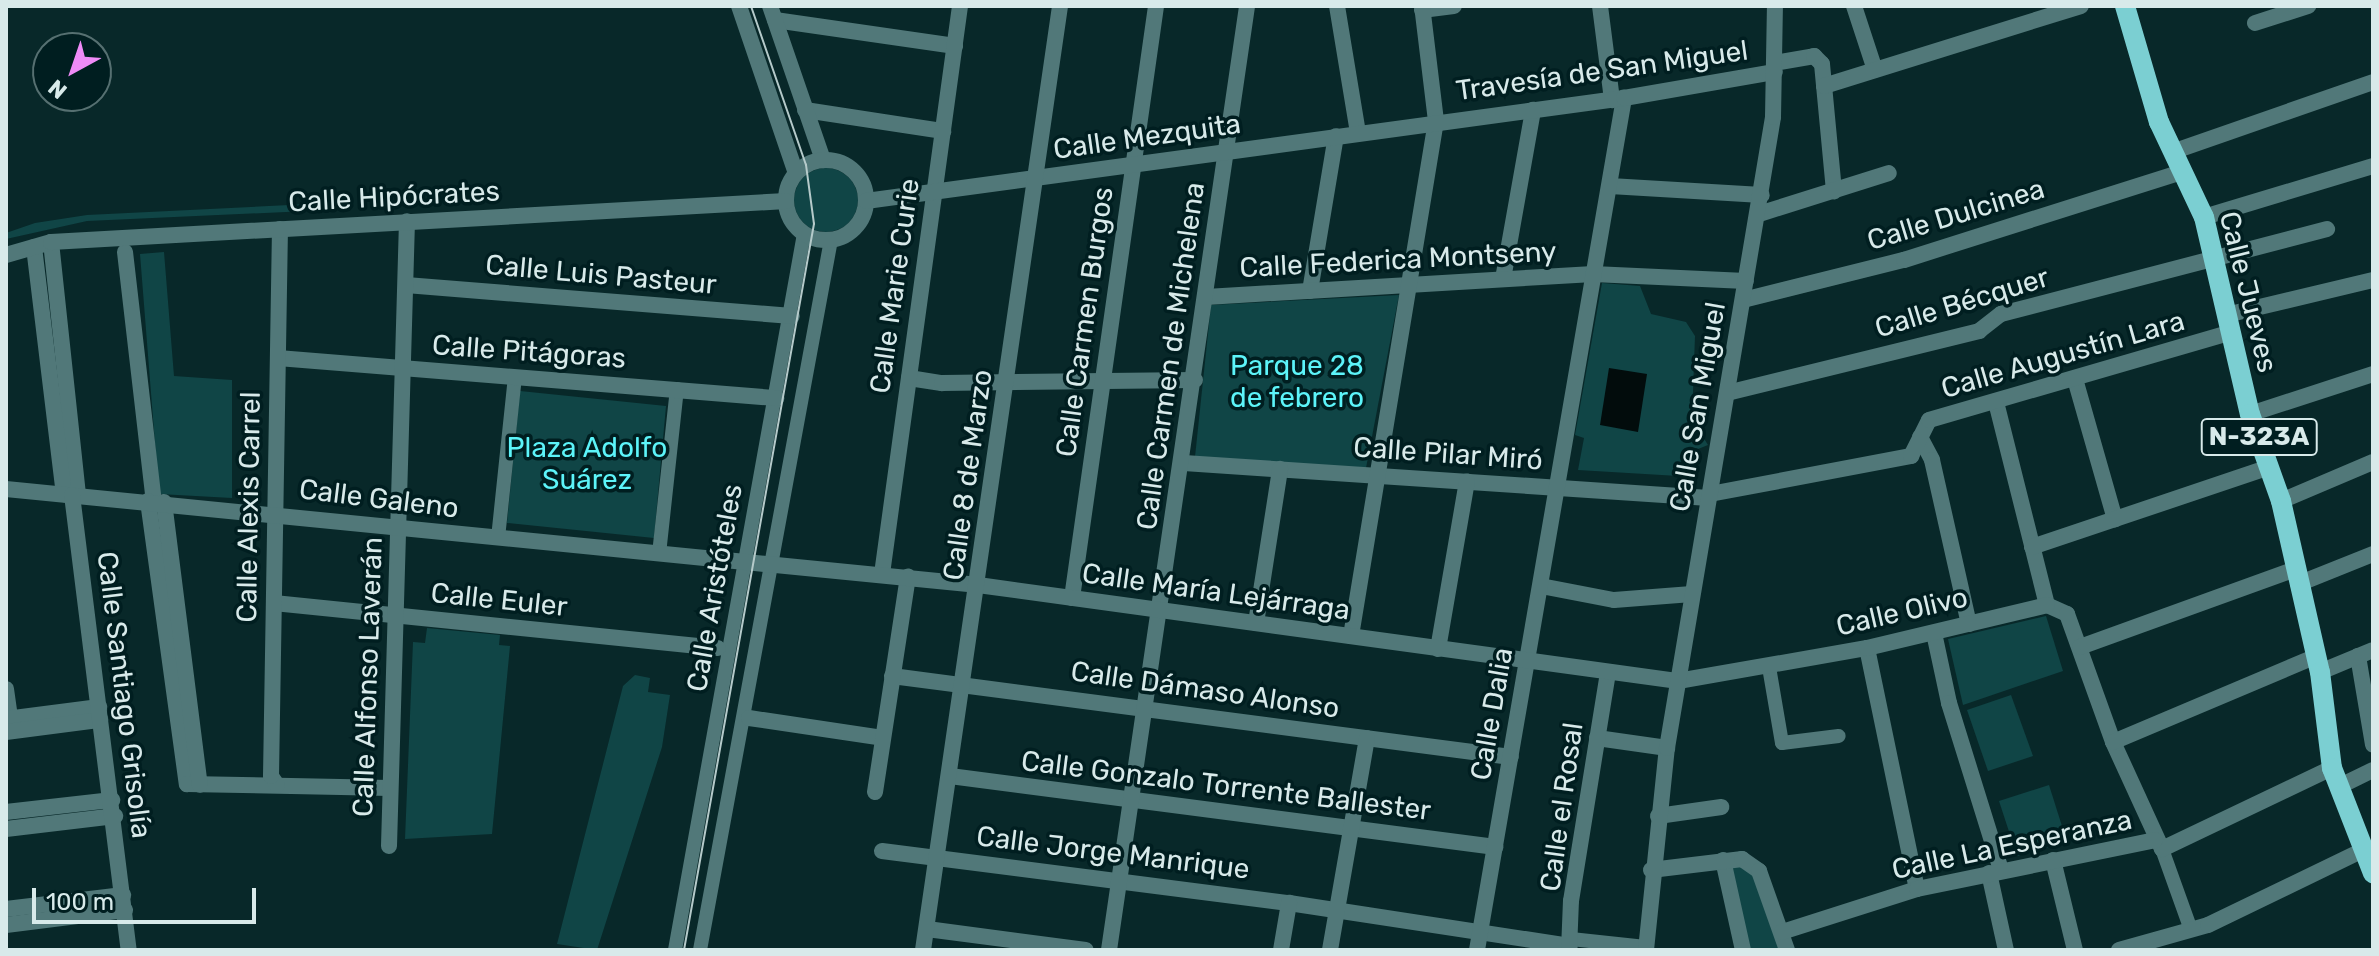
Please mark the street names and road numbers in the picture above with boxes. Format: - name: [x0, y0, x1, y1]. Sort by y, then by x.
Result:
- street label: Travesía de San Miguel: [1454, 34, 1750, 108]
- street label: Calle Mezquita: [1051, 107, 1243, 167]
- street label: Calle Dulcinea: [1863, 172, 2049, 258]
- street label: Calle Hipócrates: [287, 175, 501, 219]
- street label: Calle Marie Curie: [863, 176, 927, 396]
- street label: Calle Carmen de Michelena: [1130, 180, 1212, 532]
- street label: Calle Carmen Burgos: [1049, 185, 1121, 459]
- street label: Calle Jueves: [2212, 208, 2284, 376]
- street label: Calle Federica Montseny: [1239, 235, 1557, 285]
- street label: Calle Luis Pasteur: [484, 248, 718, 302]
- street label: Calle Bécquer: [1871, 261, 2053, 345]
- street label: Calle San Miguel: [1663, 300, 1733, 514]
- street label: Calle Augustín Lara: [1937, 304, 2189, 406]
- street label: Calle Pitágoras: [431, 328, 627, 376]
- street label: Calle 8 de Marzo: [937, 367, 999, 583]
- street label: Calle Alexis Carrel: [230, 391, 268, 623]
- road number: N-323A: [2199, 415, 2319, 459]
- street label: Calle Pilar Miró: [1352, 431, 1544, 477]
- street label: Calle Galeno: [297, 473, 461, 525]
- street label: Calle Aristóteles: [680, 481, 750, 695]
- street label: Calle Alfonso Laverán: [346, 536, 390, 818]
- street label: Calle Santiago Grisolía: [90, 550, 158, 840]
- street label: Calle María Lejárraga: [1080, 557, 1352, 627]
- street label: Calle Euler: [429, 576, 569, 624]
- street label: Calle Olivo: [1833, 581, 1971, 643]
- street label: Calle Dalia: [1464, 645, 1520, 783]
- street label: Calle Dámaso Alonso: [1068, 654, 1342, 726]
- street label: Calle el Rosal: [1534, 720, 1590, 894]
- street label: Calle Gonzalo Torrente Ballester: [1019, 744, 1433, 828]
- street label: Calle La Esperanza: [1889, 803, 2135, 887]
- street label: Calle Jorge Manrique: [974, 820, 1252, 886]

